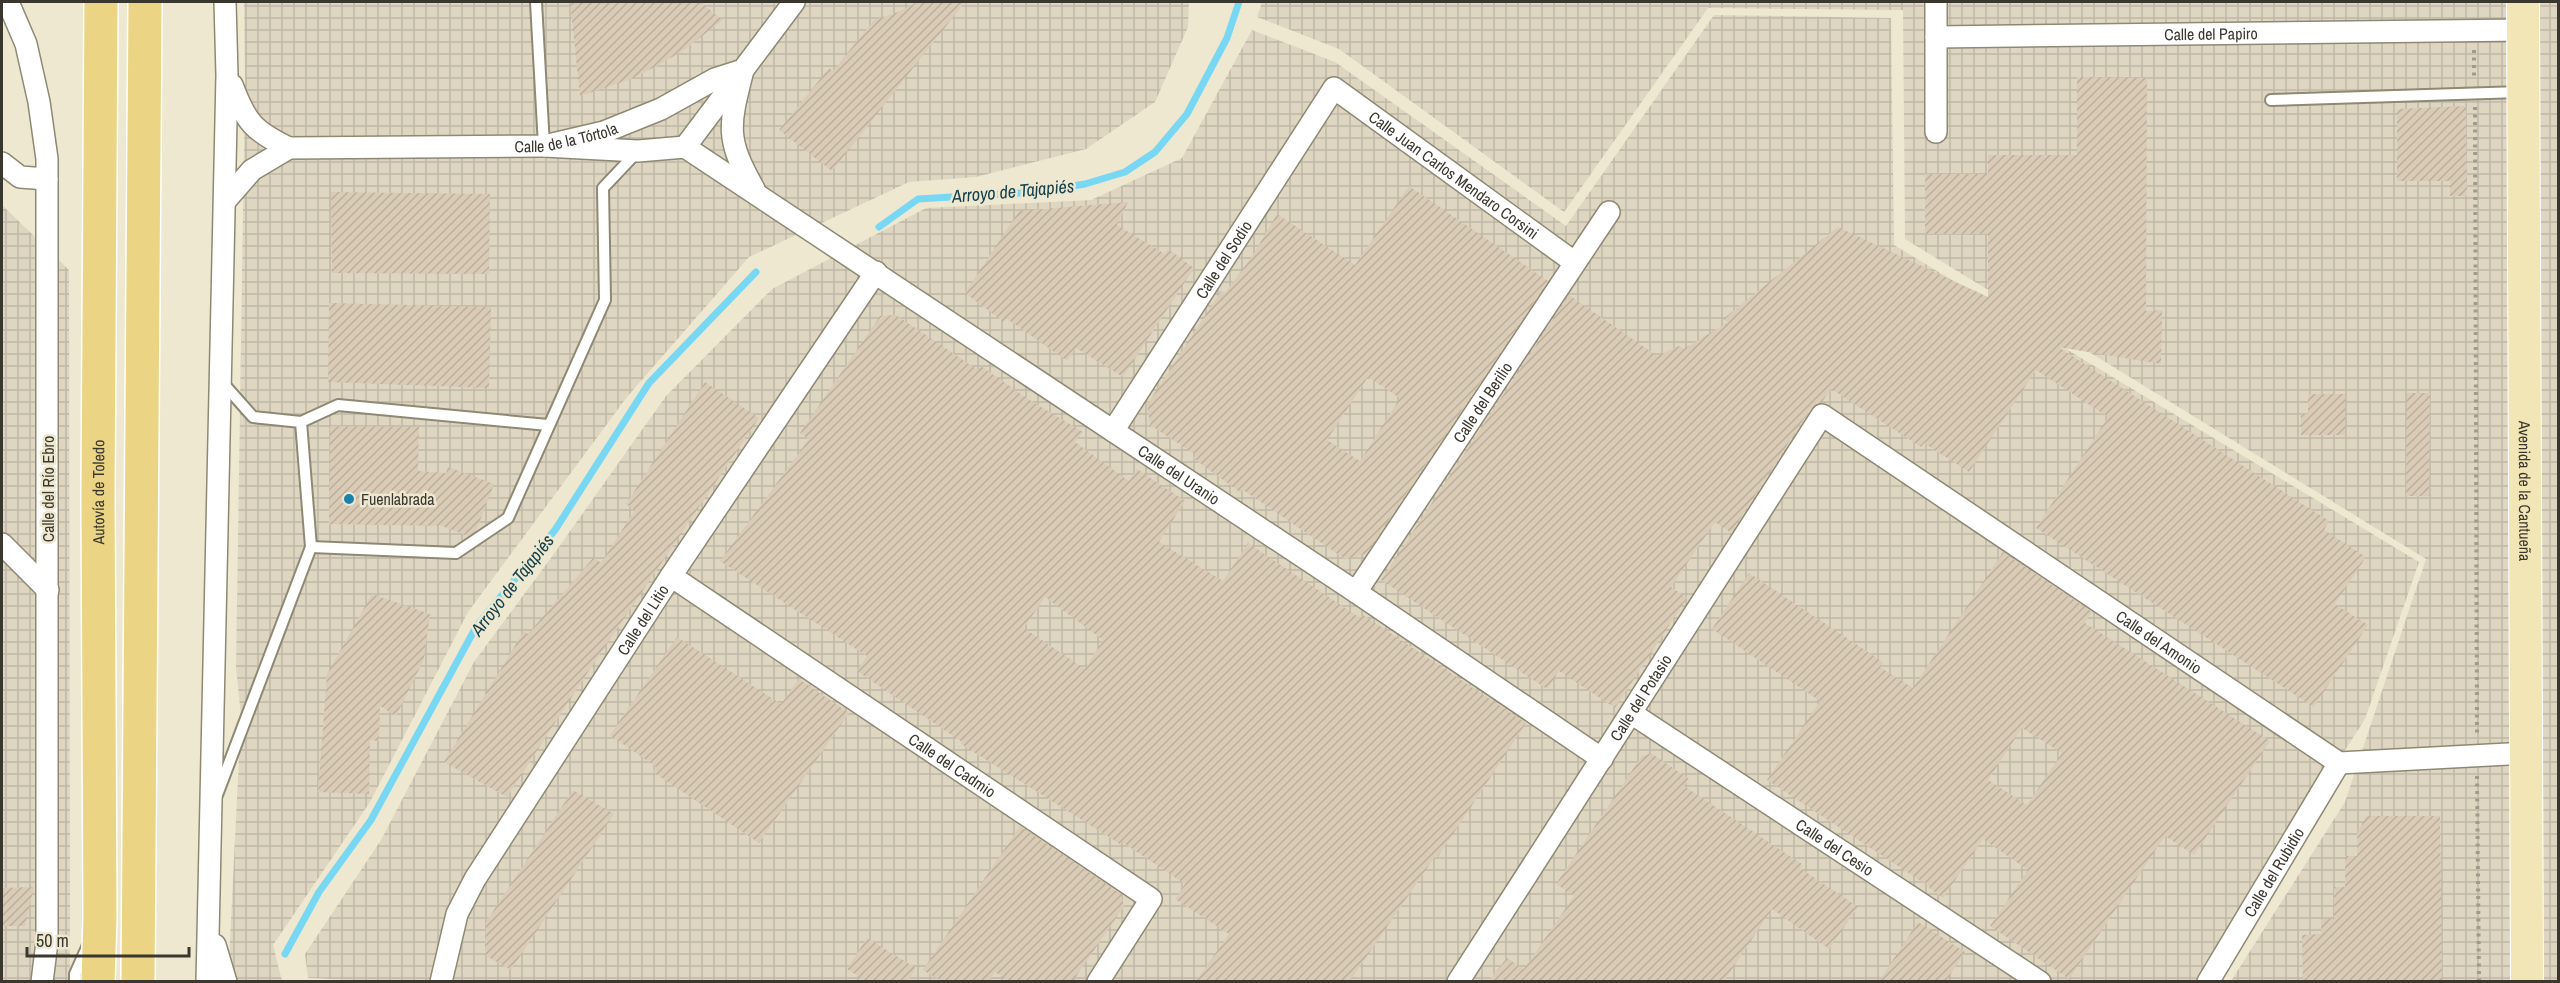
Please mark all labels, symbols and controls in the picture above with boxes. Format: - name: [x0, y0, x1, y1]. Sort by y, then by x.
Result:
- street label: Calle del Papiro: [2164, 22, 2258, 45]
- street label: Calle Juan Carlos Mendaro Corsini: [1364, 106, 1543, 244]
- street label: Calle de la Tórtola: [514, 116, 621, 157]
- water label: Arroyo de Tajapiés: [950, 173, 1075, 209]
- street label: Calle del Sodio: [1190, 216, 1257, 303]
- street label: Calle del Berilio: [1448, 358, 1517, 447]
- street label: Avenida de la Cantueña: [2514, 420, 2536, 562]
- street label: Calle del Río Ebro: [37, 436, 59, 542]
- street label: Calle del Uranio: [1134, 439, 1224, 510]
- street label: Autovía de Toledo: [87, 440, 109, 546]
- place label: Fuenlabrada: [361, 488, 435, 510]
- marker: Fuenlabrada: [342, 492, 356, 506]
- water label: Arroyo de Tajapiés: [464, 529, 560, 642]
- street label: Calle del Litio: [612, 580, 674, 659]
- street label: Calle del Amonio: [2112, 605, 2206, 679]
- street label: Calle del Potasio: [1605, 650, 1677, 745]
- street label: Calle del Cadmio: [904, 728, 1000, 802]
- street label: Calle del Cesio: [1792, 813, 1878, 881]
- street label: Calle del Rubidio: [2238, 823, 2309, 921]
- scale bar: [27, 920, 189, 958]
- text: 50 m: [36, 928, 69, 953]

